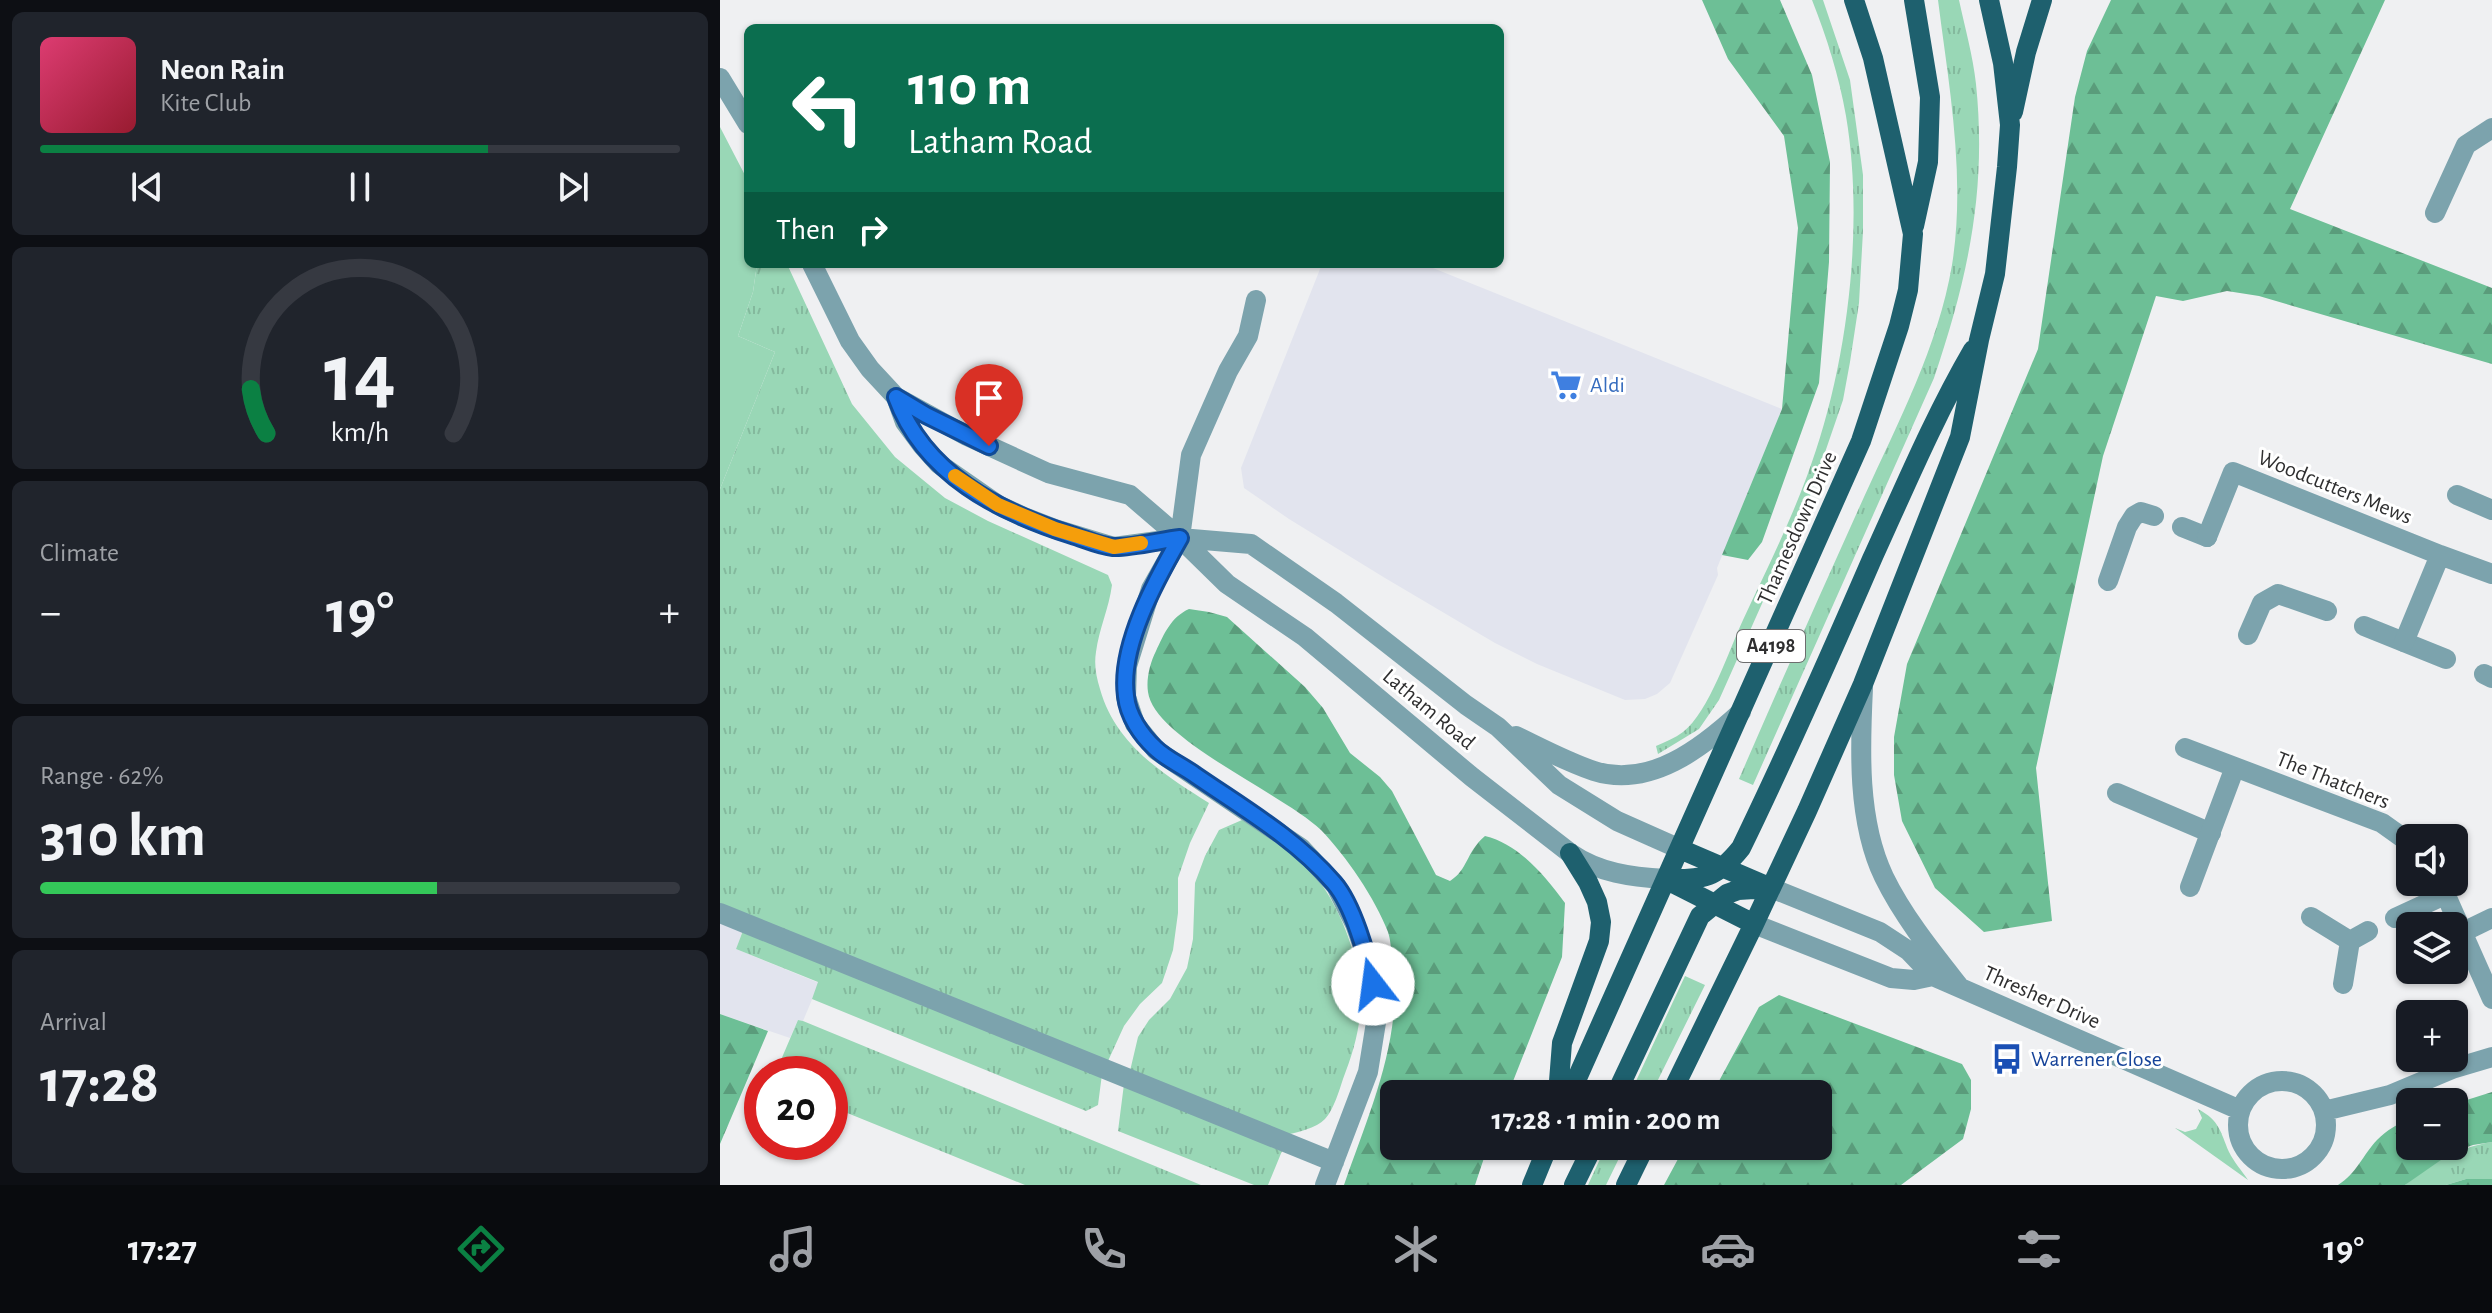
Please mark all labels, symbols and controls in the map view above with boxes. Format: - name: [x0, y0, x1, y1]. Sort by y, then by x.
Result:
- text: Neon Rain: [160, 55, 285, 85]
- icon: left: [776, 56, 880, 160]
- text: 110 m: [908, 59, 1031, 115]
- text: Kite Club: [160, 90, 251, 116]
- text: Latham Road: [908, 124, 1092, 160]
- icon: previous: [125, 165, 169, 209]
- icon: pause: [338, 165, 382, 209]
- icon: next: [551, 165, 595, 209]
- icon: right: [851, 208, 895, 252]
- text: Then: [776, 215, 835, 245]
- text: 14: [324, 332, 396, 416]
- pin: [955, 364, 1023, 446]
- supermarket icon: Aldi: [1549, 368, 1583, 402]
- place label: Aldi: [1590, 374, 1625, 396]
- icon: arrive: [967, 376, 1011, 420]
- text: km/h: [331, 418, 389, 447]
- street label: Woodcutters Mews: [2255, 446, 2415, 528]
- street label: Thamesdown Drive: [1753, 448, 1841, 608]
- text: Climate: [40, 540, 119, 566]
- text: 19°: [326, 584, 394, 644]
- text: −: [40, 591, 61, 635]
- text: +: [659, 591, 680, 635]
- road number: A4198: [1737, 630, 1805, 662]
- street label: Latham Road: [1379, 664, 1479, 754]
- street label: The Thatchers: [2273, 747, 2393, 813]
- text: Range · 62%: [40, 763, 164, 789]
- text: 310 km: [40, 807, 206, 867]
- map controls: [2396, 824, 2468, 1160]
- button: sound: [2396, 824, 2468, 896]
- button: layers: [2396, 912, 2468, 984]
- position arrow: [1331, 942, 1415, 1026]
- street label: Thresher Drive: [1980, 961, 2104, 1033]
- button: +: [2396, 1000, 2468, 1072]
- text: Arrival: [40, 1009, 107, 1035]
- bus stop icon: Warrener Close: [1990, 1042, 2024, 1076]
- place label: Warrener Close: [2031, 1048, 2162, 1070]
- text: 17:28: [40, 1053, 159, 1113]
- speed limit sign: 20: [744, 1056, 848, 1160]
- button: −: [2396, 1088, 2468, 1160]
- text: 17:28 · 1 min · 200 m: [1492, 1105, 1720, 1135]
- icon: directions: [453, 1221, 509, 1277]
- icon: music: [765, 1221, 821, 1277]
- icon: phone: [1076, 1221, 1132, 1277]
- icon: climate: [1388, 1221, 1444, 1277]
- icon: car: [1700, 1221, 1756, 1277]
- icon: filters: [2011, 1221, 2067, 1277]
- text: 17:27: [128, 1231, 197, 1267]
- text: 19°: [2323, 1231, 2364, 1267]

